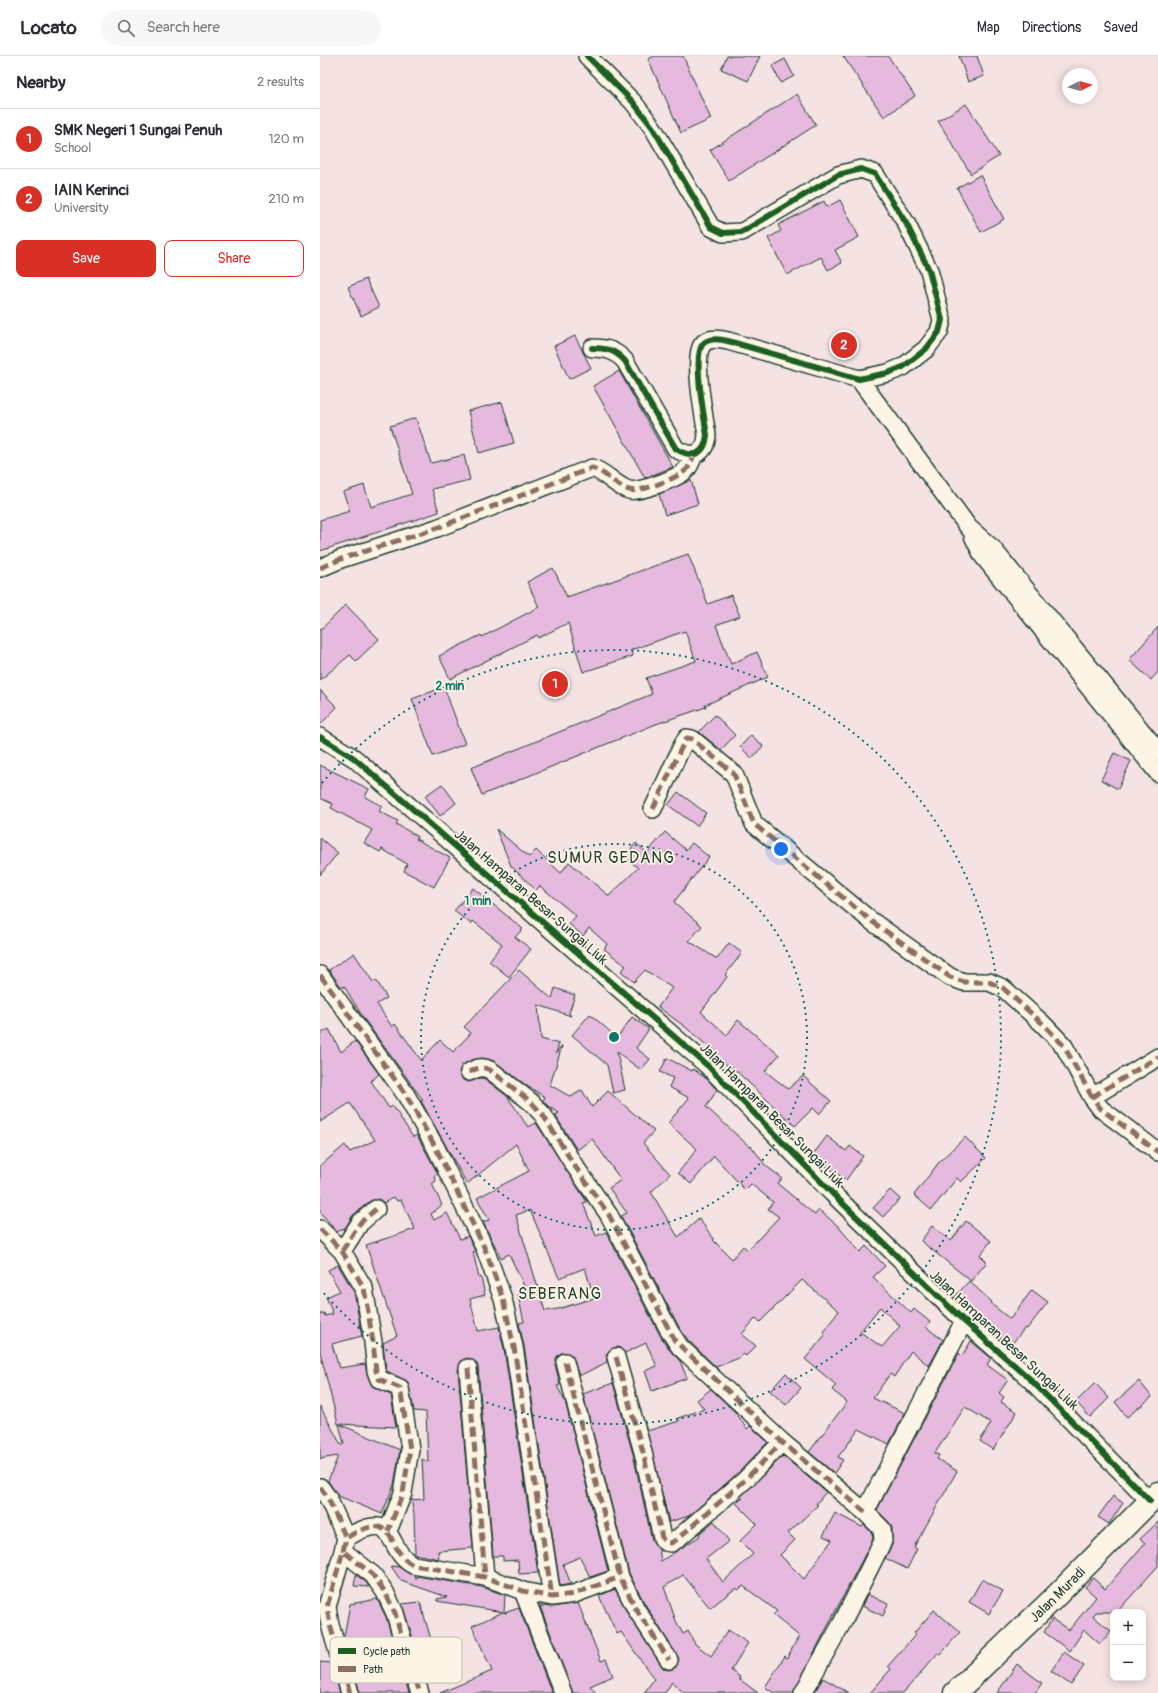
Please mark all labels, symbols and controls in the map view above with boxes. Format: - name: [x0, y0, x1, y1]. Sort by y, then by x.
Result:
- search box: [101, 10, 381, 46]
- text: Locato: [20, 16, 77, 40]
- icon: search: [115, 17, 137, 39]
- text: Search here: [147, 18, 220, 37]
- text: Map: [977, 19, 1000, 36]
- text: Directions: [1022, 19, 1081, 36]
- text: Saved: [1103, 19, 1138, 36]
- north arrow: [1062, 68, 1098, 104]
- text: Nearby: [16, 72, 65, 93]
- text: 2 results: [257, 74, 304, 90]
- text: SMK Negeri 1 Sungai Penuh: [54, 121, 222, 140]
- text: 1: [26, 131, 32, 147]
- text: 120 m: [268, 131, 304, 147]
- text: School: [54, 140, 91, 156]
- text: IAIN Kerinci: [54, 181, 129, 200]
- text: 2: [25, 191, 33, 207]
- text: 210 m: [268, 191, 304, 207]
- text: University: [54, 200, 108, 216]
- button: Save: [16, 240, 156, 277]
- button: Share: [164, 240, 304, 277]
- pin: 2: [831, 330, 857, 360]
- pin: 1: [542, 669, 568, 699]
- text: 2 min: [436, 679, 465, 694]
- street label: Jalan Hamparan Besar Sungai Liuk: [451, 826, 611, 968]
- your location: [771, 839, 791, 859]
- district label: SUMUR GEDANG: [547, 848, 675, 868]
- text: 1 min: [465, 894, 492, 909]
- centre of rings: [607, 1030, 621, 1044]
- street label: Jalan Hamparan Besar Sungai Liuk: [696, 1039, 848, 1191]
- street label: Jalan Hamparan Besar Sungai Liuk: [926, 1266, 1082, 1414]
- district label: SEBERANG: [518, 1284, 602, 1304]
- street label: Jalan Muradi: [1026, 1563, 1089, 1626]
- map controls: [1110, 1609, 1146, 1681]
- button: +: [1110, 1609, 1146, 1645]
- legend: [330, 1637, 462, 1683]
- text: Cycle path: [363, 1645, 410, 1658]
- button: −: [1110, 1645, 1146, 1681]
- text: Path: [363, 1663, 383, 1676]

